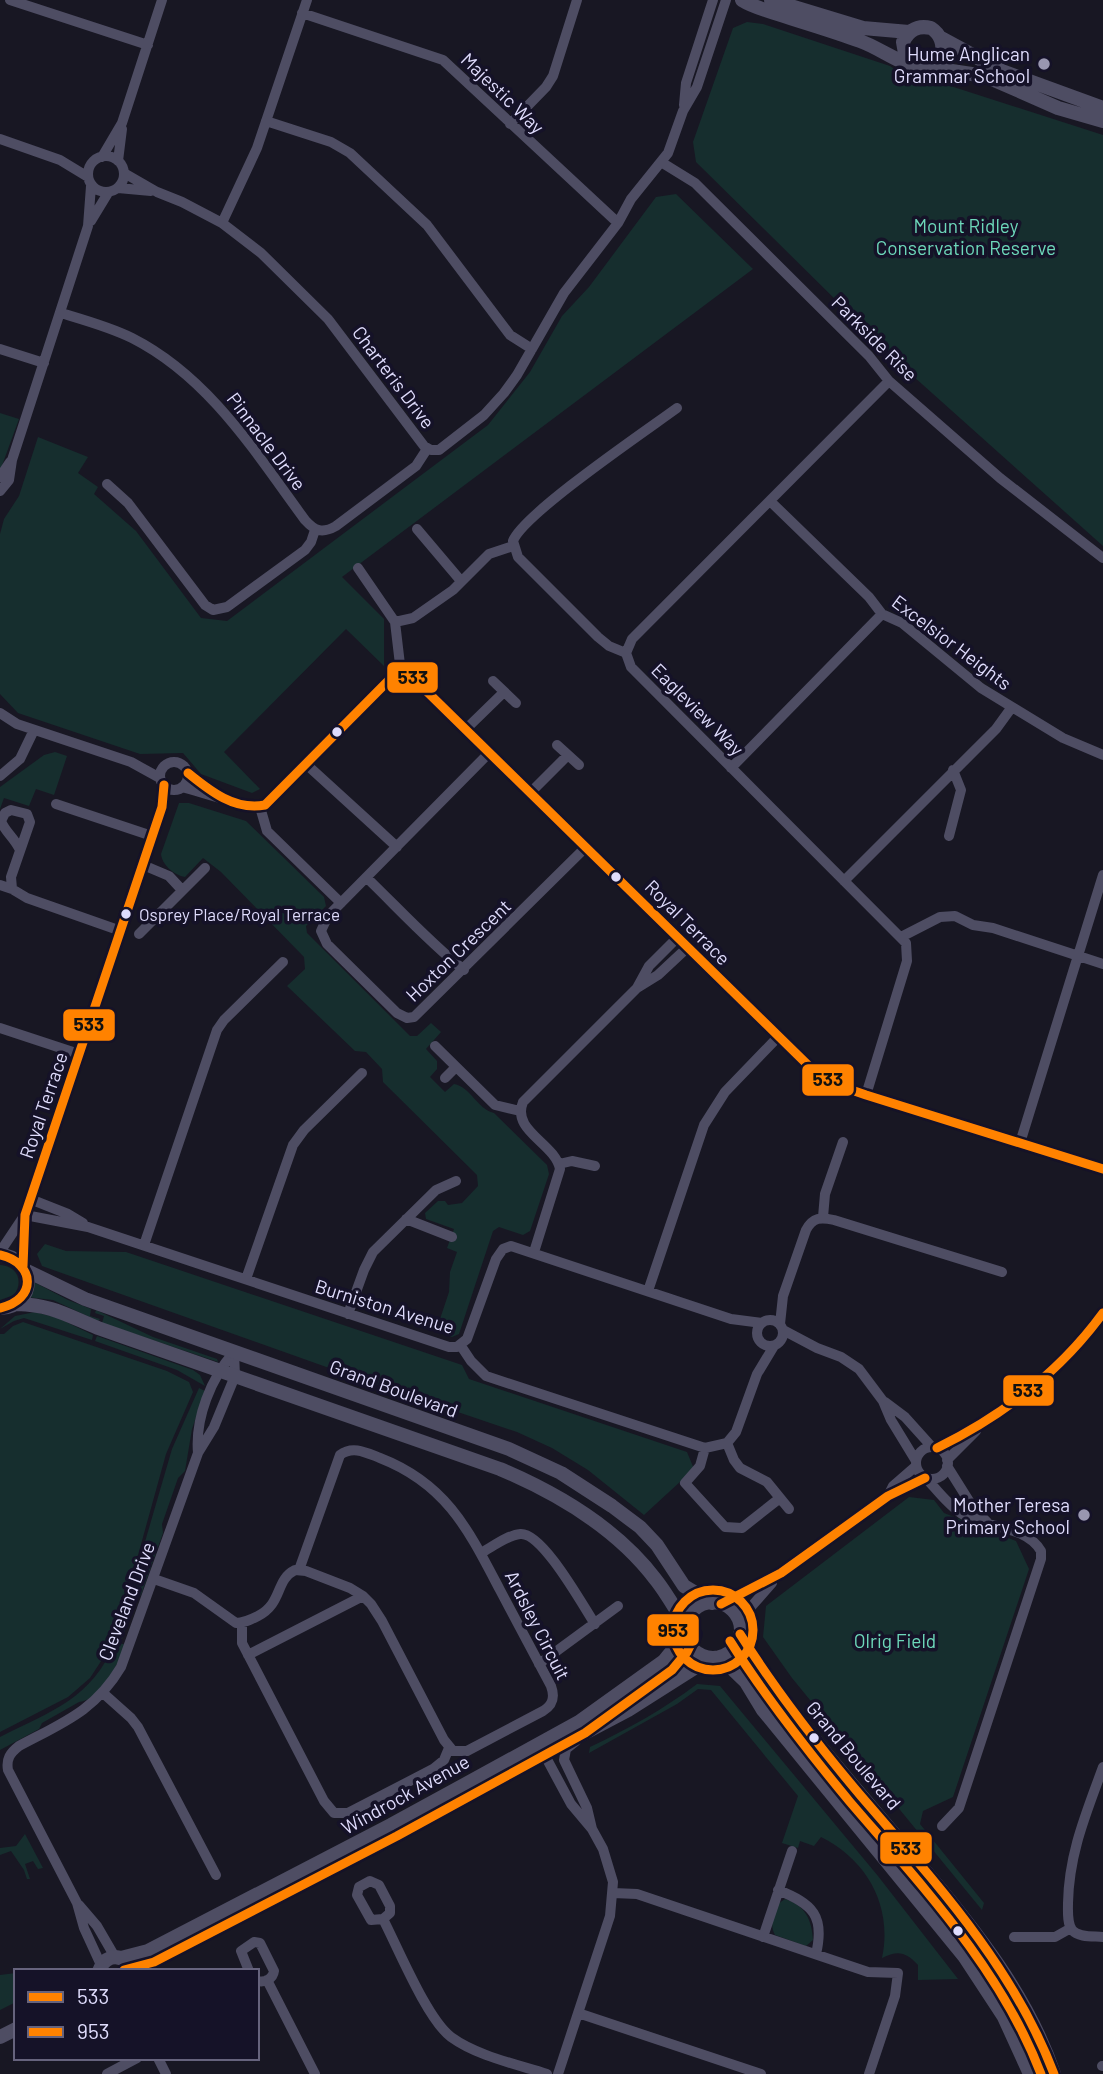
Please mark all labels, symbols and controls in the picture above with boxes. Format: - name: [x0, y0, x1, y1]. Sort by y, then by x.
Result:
- place label: Hume Anglican Grammar School: [894, 42, 1030, 87]
- street label: Majestic Way: [457, 48, 549, 138]
- marker: Hume Anglican Grammar School: [1036, 56, 1052, 72]
- park label: Mount Ridley Conservation Reserve: [876, 214, 1056, 259]
- street label: Parkside Rise: [828, 291, 922, 385]
- street label: Charteris Drive: [348, 321, 440, 433]
- street label: Pinnacle Drive: [223, 387, 311, 495]
- street label: Excelsior Heights: [888, 590, 1016, 694]
- street label: Eagleview Way: [647, 658, 749, 760]
- line badge: 533: [386, 661, 439, 694]
- text: 533: [398, 665, 428, 688]
- unlabelled marker: [330, 725, 344, 739]
- unlabelled marker: [609, 870, 623, 884]
- street label: Royal Terrace: [641, 875, 735, 969]
- street label: Hoxton Crescent: [401, 894, 515, 1006]
- place label: Osprey Place/Royal Terrace: [139, 904, 340, 924]
- marker: Osprey Place/Royal Terrace: [119, 907, 133, 921]
- line badge: 533: [62, 1008, 116, 1042]
- text: 533: [74, 1012, 104, 1035]
- street label: Royal Terrace: [14, 1049, 72, 1161]
- line badge: 533: [801, 1063, 855, 1097]
- text: 533: [813, 1067, 843, 1090]
- street label: Burniston Avenue: [313, 1274, 457, 1338]
- street label: Grand Boulevard: [327, 1354, 461, 1422]
- line badge: 533: [1002, 1374, 1055, 1407]
- text: 533: [1013, 1378, 1043, 1401]
- place label: Mother Teresa Primary School: [945, 1493, 1070, 1538]
- marker: Mother Teresa Primary School: [1076, 1507, 1092, 1523]
- street label: Cleveland Drive: [93, 1538, 159, 1664]
- street label: Ardsley Circuit: [501, 1566, 575, 1684]
- line badge: 953: [646, 1613, 700, 1647]
- text: 953: [658, 1618, 688, 1641]
- park label: Olrig Field: [854, 1629, 936, 1652]
- street label: Grand Boulevard: [802, 1696, 906, 1814]
- unlabelled marker: [807, 1731, 821, 1745]
- street label: Windrock Avenue: [337, 1749, 473, 1839]
- line badge: 533: [879, 1831, 933, 1865]
- text: 533: [891, 1836, 921, 1859]
- unlabelled marker: [951, 1924, 965, 1938]
- legend: [14, 1969, 259, 2060]
- text: 533: [77, 1983, 109, 2008]
- text: 953: [77, 2018, 110, 2043]

